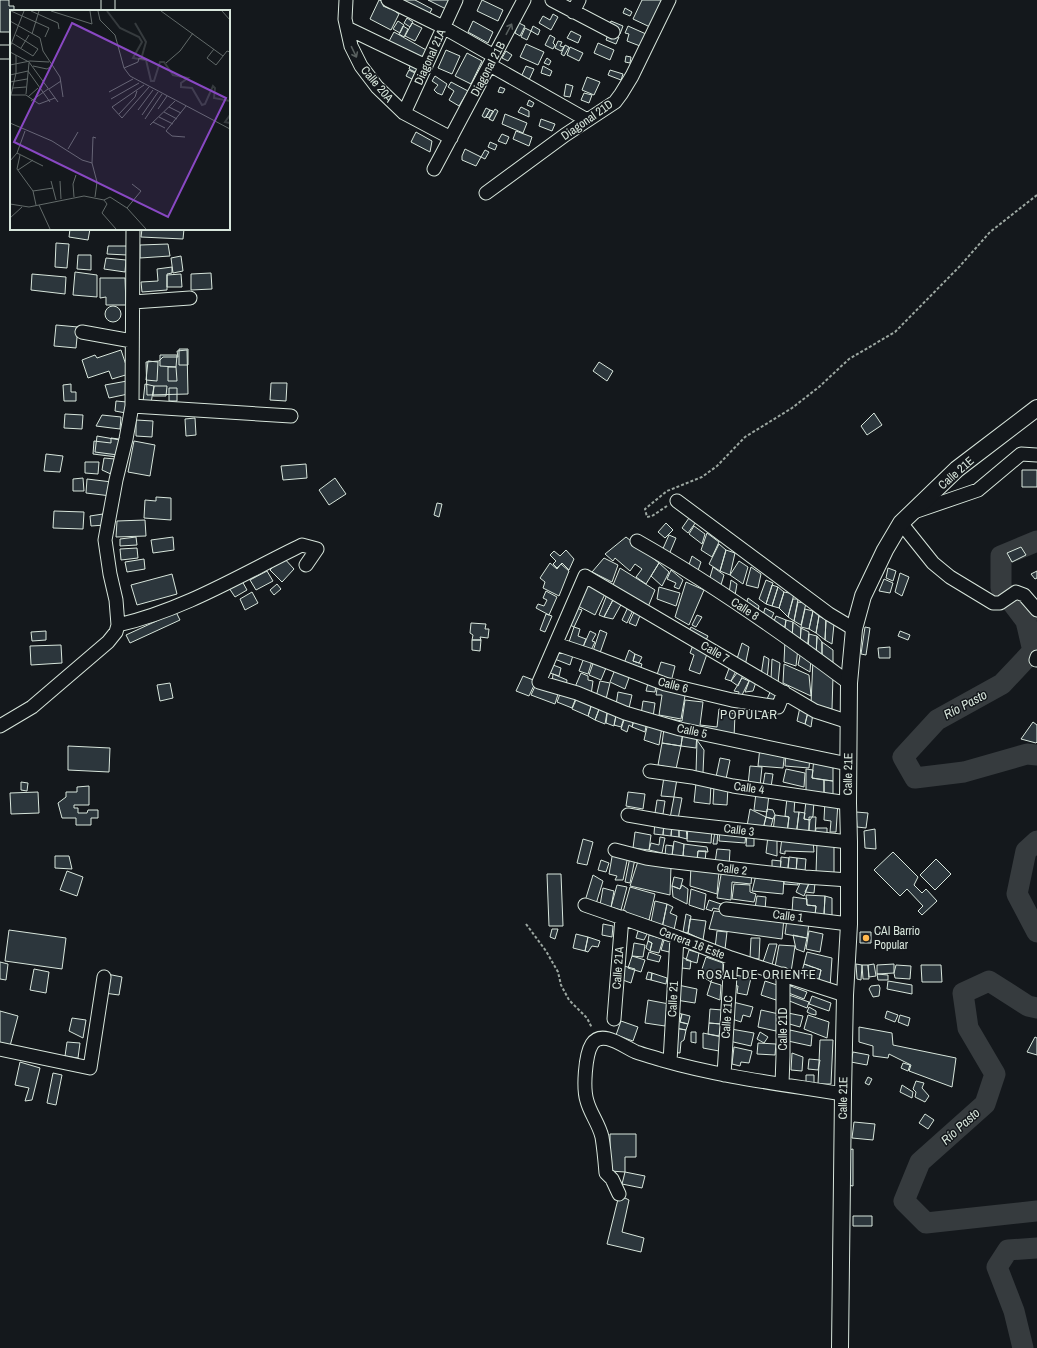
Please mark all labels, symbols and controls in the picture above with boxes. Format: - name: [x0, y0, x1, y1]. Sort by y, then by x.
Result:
- inset map: [10, 10, 230, 230]
- one-way arrow: [506, 23, 513, 35]
- street label: Diagonal 21A: [411, 26, 450, 87]
- street label: Diagonal 21B: [467, 39, 509, 99]
- one-way arrow: [351, 45, 358, 57]
- street label: Calle 20A: [357, 63, 397, 106]
- street label: Diagonal 21D: [558, 96, 616, 144]
- street label: Calle 21E: [935, 453, 977, 493]
- street label: Calle 8: [728, 594, 762, 624]
- street label: Calle 7: [698, 637, 733, 667]
- street label: Calle 6: [656, 673, 690, 697]
- water label: Río Pasto: [941, 686, 990, 723]
- district label: POPULAR: [720, 706, 778, 723]
- street label: Calle 5: [675, 720, 709, 742]
- street label: Calle 21E: [840, 753, 856, 795]
- street label: Calle 4: [733, 778, 766, 798]
- street label: Calle 3: [723, 820, 755, 840]
- street label: Calle 2: [716, 859, 748, 879]
- street label: Calle 1: [772, 906, 805, 926]
- street label: Carrera 16 Este: [657, 923, 727, 963]
- place label: CAI Barrio Popular: [874, 923, 920, 953]
- marker: CAI Barrio Popular: [861, 933, 871, 943]
- street label: Calle 21A: [609, 946, 627, 990]
- district label: ROSAL DE ORIENTE: [697, 966, 817, 983]
- street label: Calle 21: [664, 980, 682, 1017]
- street label: Calle 21C: [718, 995, 736, 1039]
- street label: Calle 21D: [775, 1007, 791, 1051]
- street label: Calle 21E: [835, 1077, 851, 1119]
- water label: Río Pasto: [937, 1104, 983, 1148]

